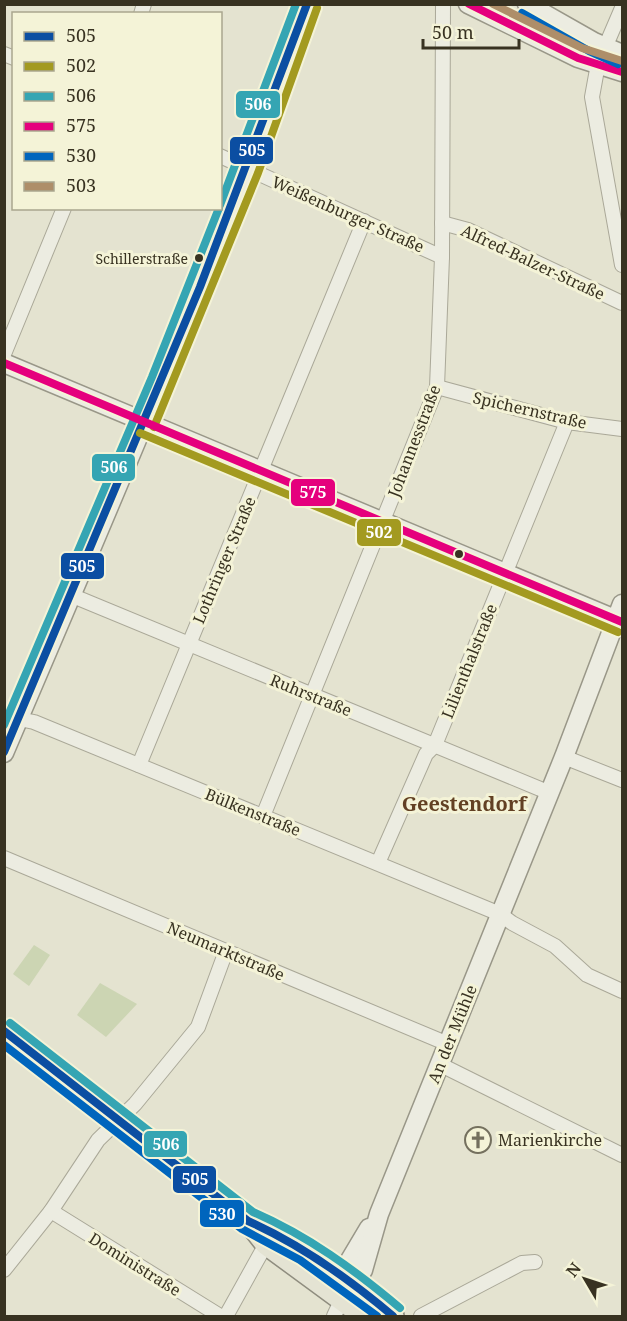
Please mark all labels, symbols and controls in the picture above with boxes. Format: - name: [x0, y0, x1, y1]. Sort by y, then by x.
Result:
- legend: [12, 12, 222, 210]
- scale bar: [423, 12, 519, 50]
- text: 50 m: [432, 20, 474, 44]
- text: 505: [66, 23, 96, 47]
- text: 502: [66, 53, 96, 77]
- text: 506: [66, 83, 96, 107]
- line badge: 506: [235, 90, 281, 119]
- text: 506: [244, 93, 272, 115]
- text: 575: [66, 113, 96, 137]
- line badge: 505: [229, 136, 274, 165]
- text: 505: [238, 139, 266, 161]
- text: 530: [66, 143, 96, 167]
- street label: Weißenburger Straße: [268, 170, 428, 258]
- text: 503: [66, 173, 96, 197]
- street label: Alfred-Balzer-Straße: [458, 219, 608, 305]
- place label: Schillerstraße: [95, 249, 188, 268]
- marker: Schillerstraße: [193, 252, 205, 264]
- street label: Johannesstraße: [382, 382, 446, 501]
- street label: Spichernstraße: [471, 386, 589, 434]
- line badge: 506: [91, 453, 136, 482]
- text: 506: [100, 456, 128, 478]
- line badge: 575: [290, 478, 336, 507]
- text: 575: [299, 481, 327, 503]
- street label: Lothringer Straße: [187, 493, 261, 627]
- line badge: 502: [356, 518, 402, 547]
- text: 502: [365, 521, 393, 543]
- unlabelled marker: [453, 548, 465, 560]
- line badge: 505: [60, 552, 105, 580]
- text: 505: [68, 555, 96, 577]
- street label: Lilienthalstraße: [436, 600, 502, 722]
- street label: Ruhrstraße: [267, 669, 355, 721]
- street label: Bülkenstraße: [202, 783, 304, 841]
- district label: Geestendorf: [402, 790, 528, 817]
- street label: Neumarktstraße: [164, 916, 288, 986]
- street label: An der Mühle: [422, 981, 482, 1087]
- church icon: Marienkirche: [463, 1125, 493, 1155]
- place label: Marienkirche: [498, 1129, 602, 1151]
- line badge: 506: [143, 1130, 188, 1158]
- text: 506: [152, 1133, 180, 1155]
- line badge: 505: [172, 1165, 217, 1194]
- text: 505: [181, 1168, 209, 1190]
- line badge: 530: [199, 1199, 245, 1228]
- text: 530: [208, 1203, 236, 1225]
- street label: Doministraße: [85, 1227, 185, 1301]
- north arrow: [555, 1249, 615, 1309]
- text: N: [561, 1257, 586, 1281]

